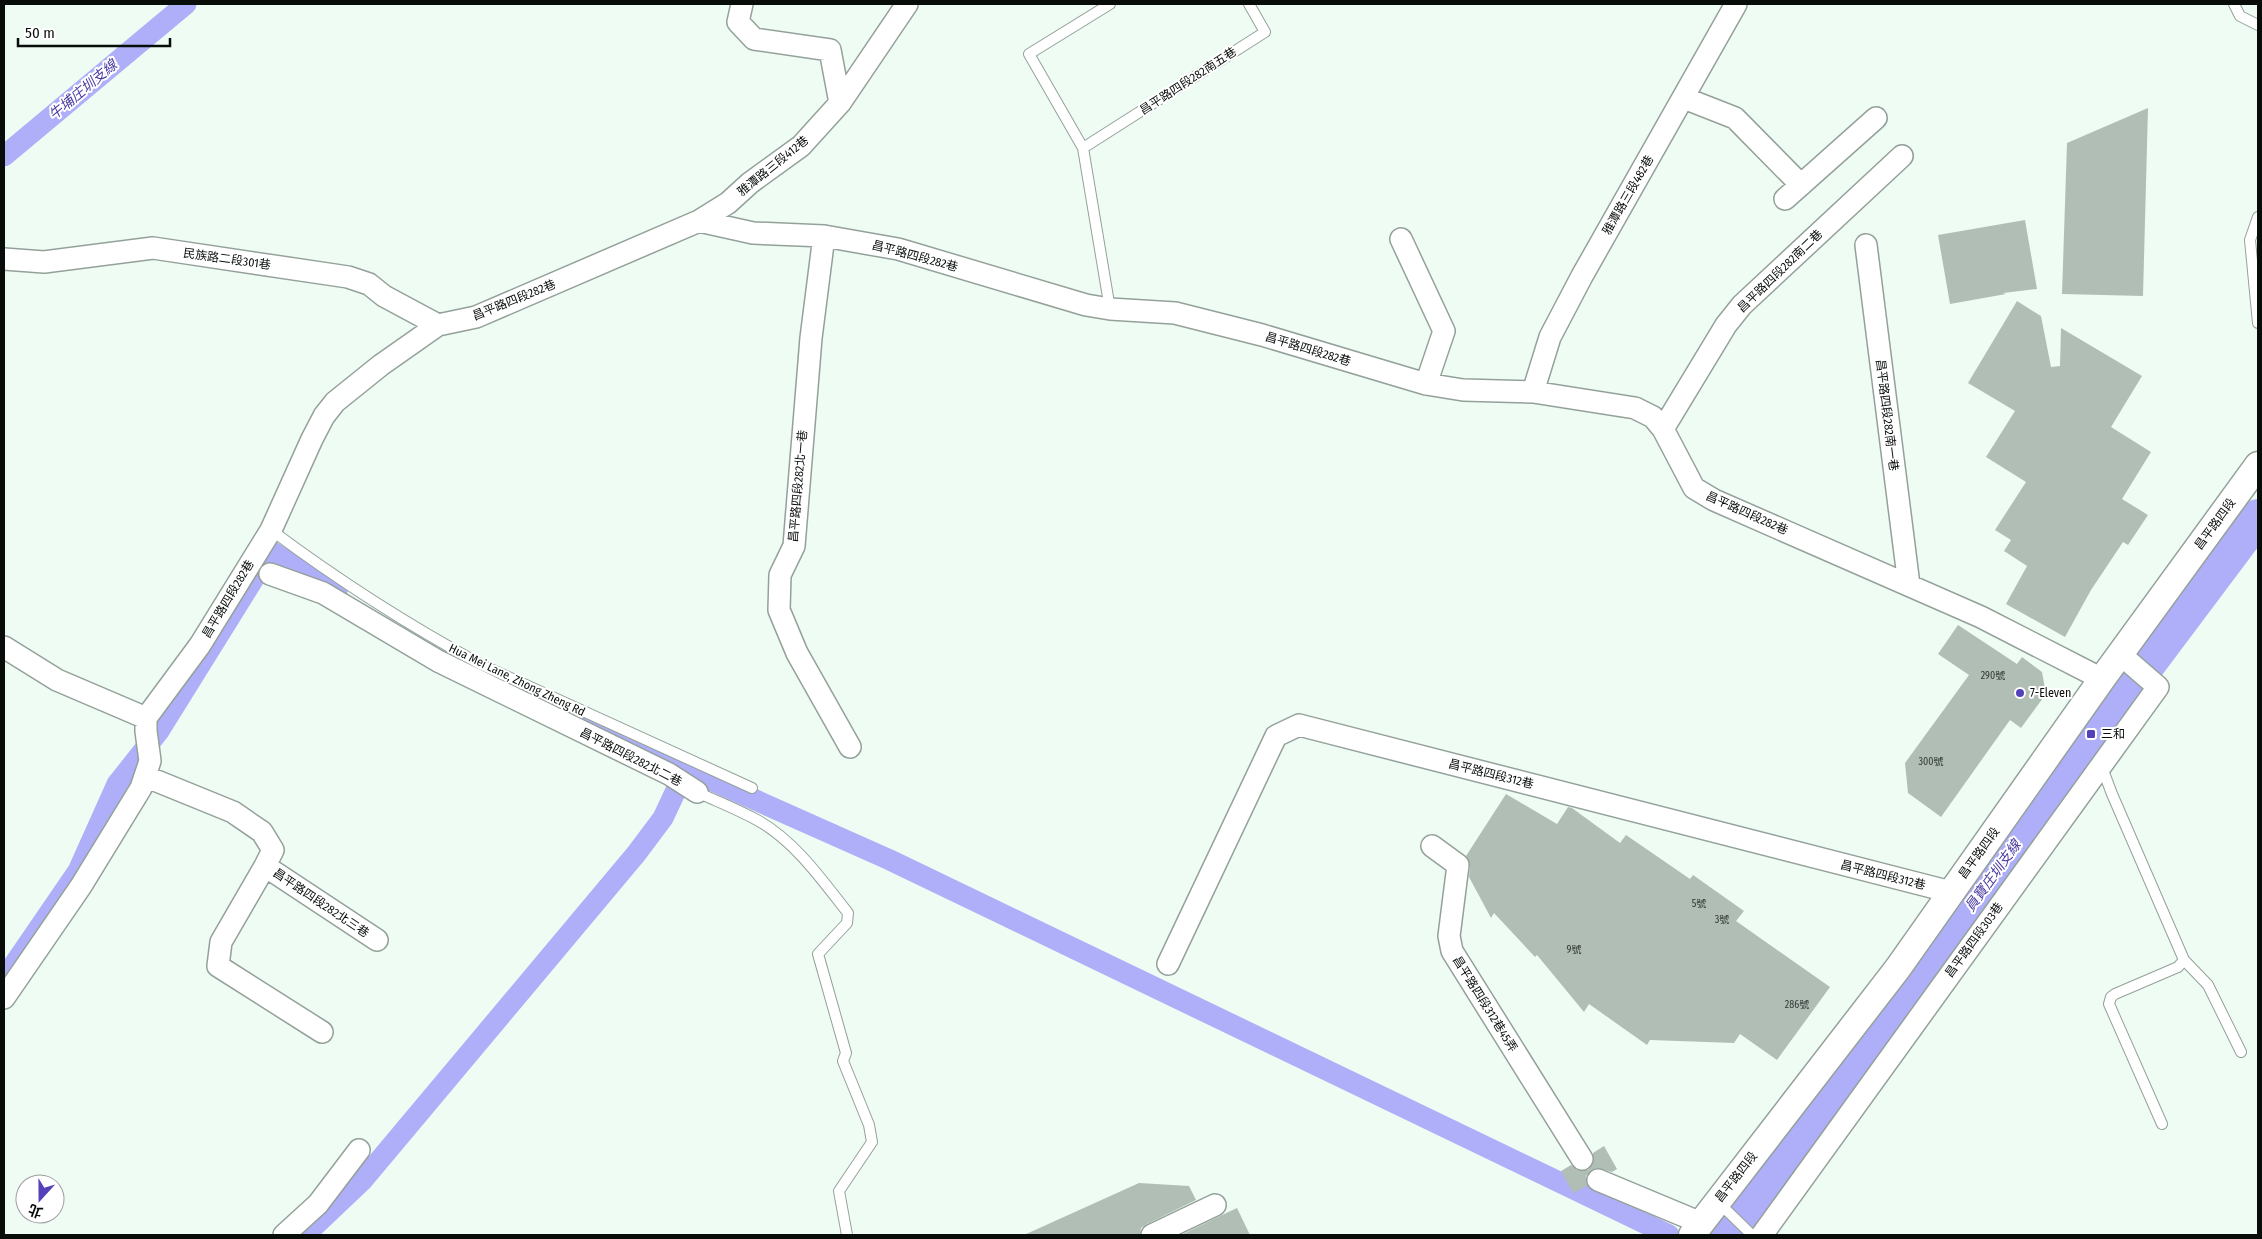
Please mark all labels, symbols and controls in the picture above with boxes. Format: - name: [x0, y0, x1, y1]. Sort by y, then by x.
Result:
- scale bar: [18, 15, 170, 47]
- text: 50 m: [25, 24, 55, 42]
- street label: 昌平路四段282南五巷: [1137, 44, 1239, 118]
- water label: 牛埔庄圳支線: [45, 55, 122, 124]
- street label: 雅潭路三段412巷: [735, 133, 811, 199]
- street label: 雅潭路三段482巷: [1600, 153, 1656, 237]
- street label: 昌平路四段282南二巷: [1735, 227, 1825, 315]
- street label: 昌平路四段282巷: [870, 238, 960, 274]
- street label: 民族路二段301巷: [182, 246, 272, 272]
- street label: 昌平路四段282巷: [470, 277, 558, 323]
- street label: 昌平路四段282巷: [1264, 329, 1352, 369]
- street label: 昌平路四段282南一巷: [1873, 358, 1901, 472]
- street label: 昌平路四段282北一巷: [786, 429, 810, 543]
- street label: 昌平路四段282巷: [1704, 489, 1790, 537]
- street label: 昌平路四段: [2192, 496, 2238, 552]
- street label: 昌平路四段282巷: [199, 557, 257, 641]
- street label: Hua Mei Lane, Zhong Zheng Rd: [447, 641, 587, 719]
- house number: 290號: [1981, 670, 2005, 682]
- place label: 7-Eleven: [2030, 686, 2071, 700]
- marker: 7-Eleven: [2014, 687, 2026, 699]
- street label: 昌平路四段282北二巷: [578, 725, 684, 789]
- place label: 三和: [2101, 727, 2125, 741]
- marker: 三和: [2085, 728, 2097, 740]
- house number: 300號: [1919, 756, 1943, 768]
- street label: 昌平路四段312巷: [1447, 757, 1535, 791]
- street label: 昌平路四段: [1956, 825, 2002, 881]
- water label: 員寶庄圳支線: [1961, 835, 2026, 915]
- street label: 昌平路四段312巷: [1839, 858, 1927, 892]
- street label: 昌平路四段282北三巷: [270, 866, 372, 940]
- house number: 5號: [1692, 898, 1706, 910]
- street label: 昌平路四段303巷: [1942, 900, 2006, 980]
- house number: 3號: [1715, 914, 1729, 926]
- house number: 9號: [1567, 944, 1581, 956]
- street label: 昌平路四段312巷45弄: [1450, 954, 1520, 1054]
- house number: 286號: [1785, 999, 1809, 1011]
- street label: 昌平路四段: [1712, 1149, 1760, 1205]
- north arrow: [15, 1174, 65, 1224]
- text: 北: [26, 1200, 45, 1221]

